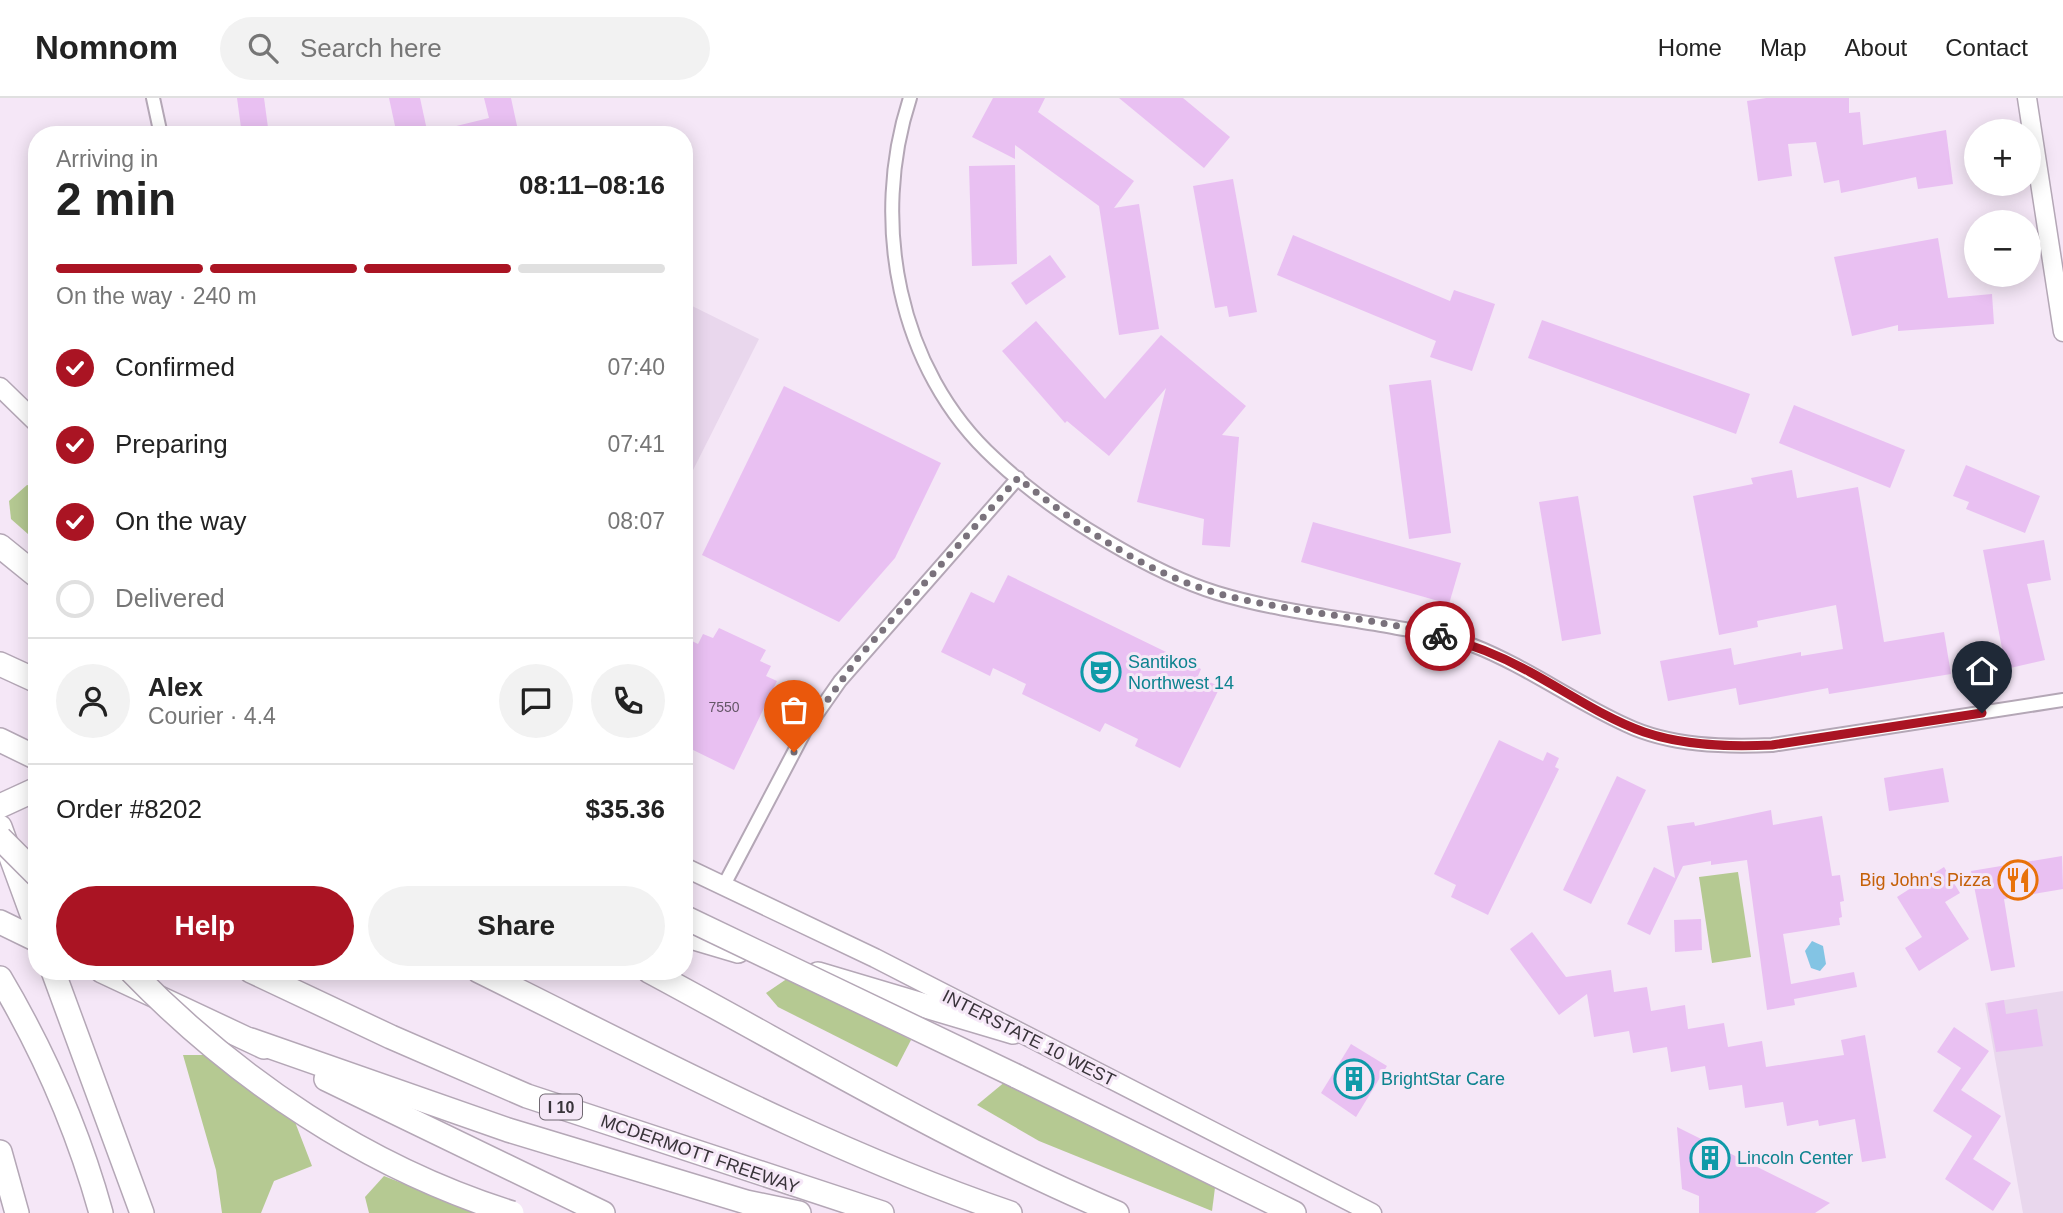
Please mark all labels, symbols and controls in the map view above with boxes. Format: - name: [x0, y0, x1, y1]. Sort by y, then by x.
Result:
- search box: [220, 17, 710, 80]
- text: Nomnom: [35, 29, 178, 66]
- icon: search: [244, 29, 282, 67]
- text: Search here: [300, 33, 442, 63]
- text: Home: [1658, 34, 1722, 61]
- text: Map: [1760, 34, 1807, 61]
- text: About: [1845, 34, 1907, 61]
- text: Contact: [1945, 34, 2028, 61]
- map controls: [1964, 119, 2041, 287]
- button: +: [1964, 119, 2041, 196]
- text: Arriving in: [56, 146, 158, 172]
- text: 08:11–08:16: [519, 170, 665, 200]
- text: 2 min: [56, 173, 176, 225]
- button: −: [1964, 210, 2041, 287]
- text: On the way · 240 m: [56, 283, 257, 309]
- icon: check: [56, 349, 94, 387]
- text: Confirmed: [115, 352, 235, 382]
- text: 07:40: [607, 354, 665, 380]
- icon: check: [56, 426, 94, 464]
- text: Preparing: [115, 429, 228, 459]
- text: 07:41: [607, 431, 665, 457]
- icon: check: [56, 503, 94, 541]
- text: On the way: [115, 506, 247, 536]
- text: 08:07: [607, 508, 665, 534]
- text: Delivered: [115, 583, 225, 613]
- courier: [1405, 601, 1475, 671]
- icon: bike: [1421, 617, 1459, 655]
- pin: [1952, 641, 2012, 713]
- theatre icon: Santikos Northwest 14: [1080, 651, 1122, 693]
- place label: Santikos Northwest 14: [1128, 652, 1234, 693]
- icon: home: [1963, 652, 2001, 690]
- button: person: [56, 664, 130, 738]
- button: chat: [499, 664, 573, 738]
- button: phone: [591, 664, 665, 738]
- text: Alex: [148, 672, 203, 702]
- pin: [764, 680, 824, 752]
- icon: bag: [775, 691, 813, 729]
- house number: 7550: [708, 699, 740, 715]
- text: Courier · 4.4: [148, 703, 276, 729]
- text: Order #8202: [56, 794, 202, 824]
- text: $35.36: [585, 794, 665, 824]
- restaurant icon: Big John's Pizza: [1997, 859, 2039, 901]
- place label: Big John's Pizza: [1859, 870, 1992, 890]
- button: Help: [56, 886, 354, 966]
- button: Share: [368, 886, 665, 966]
- street label: INTERSTATE 10 WEST: [939, 986, 1119, 1090]
- building icon: BrightStar Care: [1333, 1058, 1375, 1100]
- place label: BrightStar Care: [1381, 1069, 1505, 1089]
- road number: I 10: [540, 1094, 582, 1119]
- street label: MCDERMOTT FREEWAY: [598, 1111, 802, 1197]
- building icon: Lincoln Center: [1689, 1137, 1731, 1179]
- place label: Lincoln Center: [1737, 1148, 1853, 1168]

